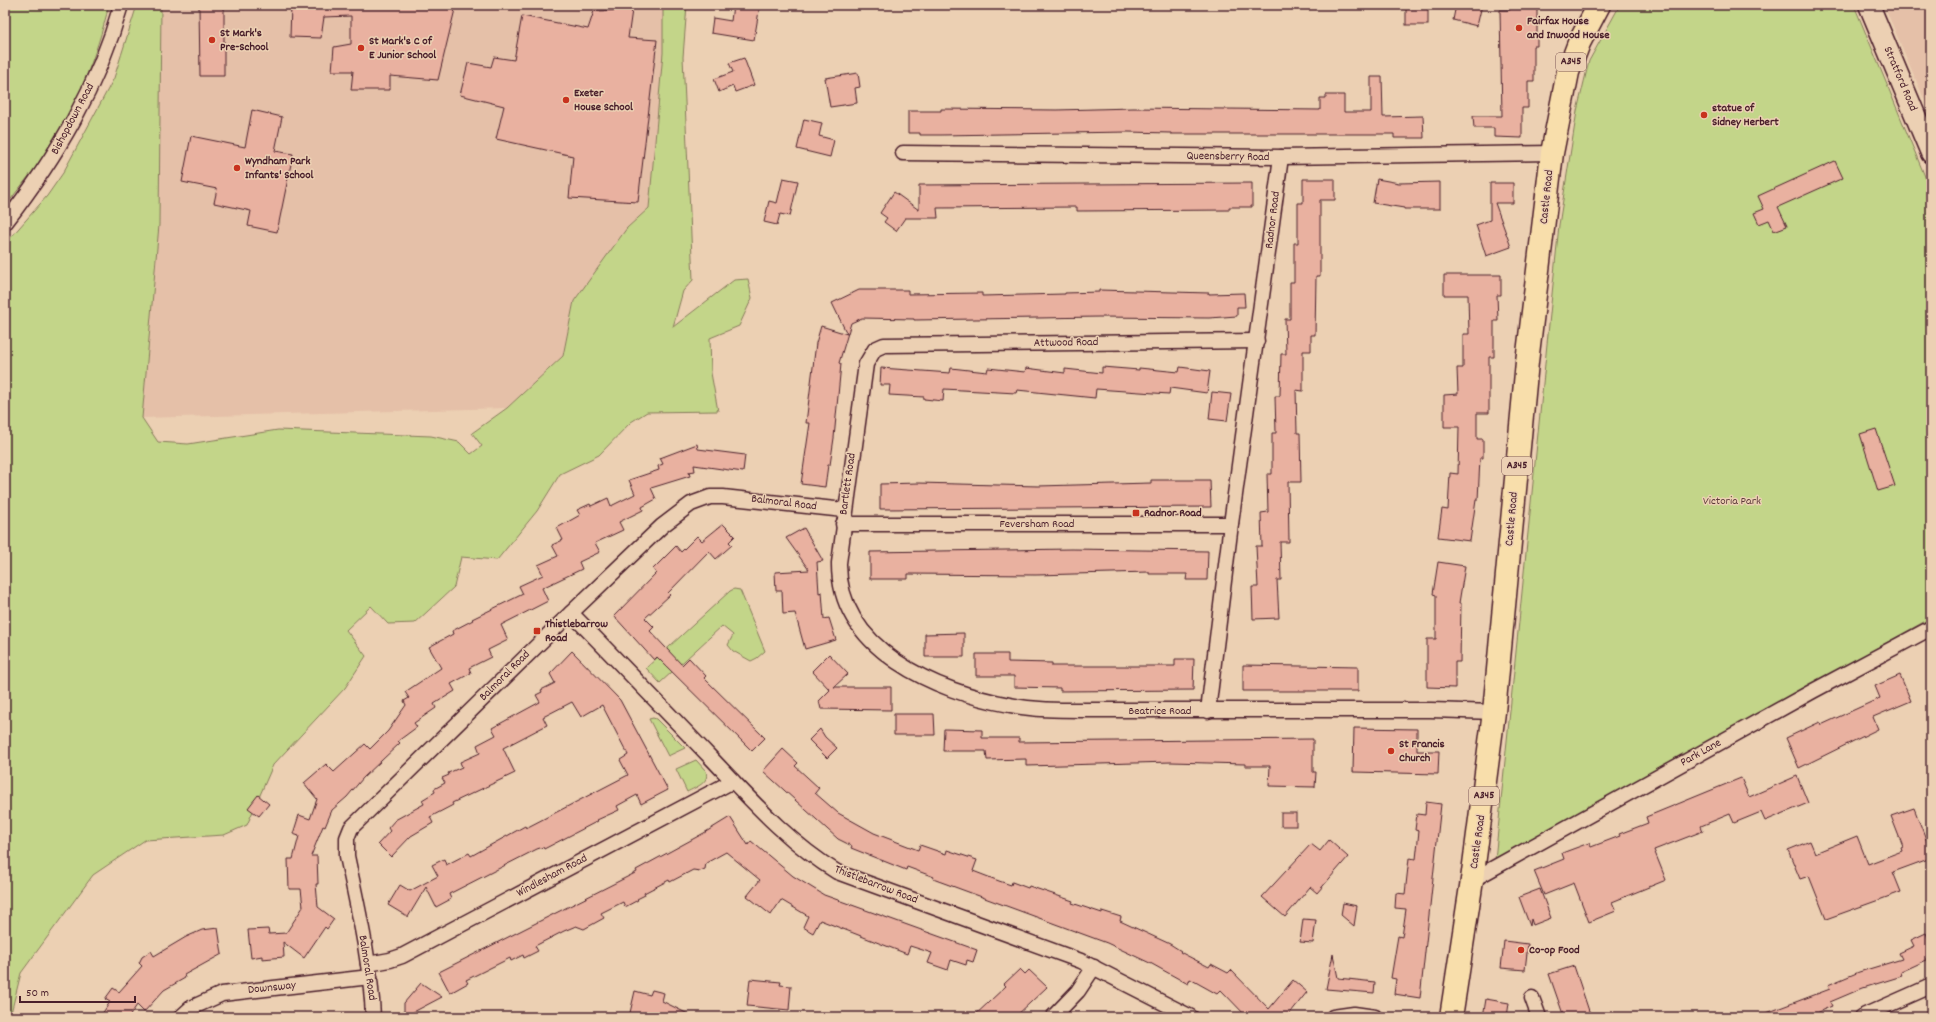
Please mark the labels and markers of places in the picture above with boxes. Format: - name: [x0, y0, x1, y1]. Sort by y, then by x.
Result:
- place label: Fairfax House and Inwood House: [1527, 13, 1610, 44]
- marker: Fairfax House and Inwood House: [1514, 23, 1524, 33]
- place label: St Mark's Pre-School: [220, 25, 269, 56]
- place label: St Mark's C of E Junior School: [369, 33, 436, 64]
- marker: St Mark's Pre-School: [207, 35, 217, 45]
- marker: St Mark's C of E Junior School: [356, 43, 366, 53]
- place label: Exeter House School: [574, 85, 633, 116]
- marker: Exeter House School: [561, 95, 571, 105]
- place label: statue of Sidney Herbert: [1712, 100, 1779, 131]
- marker: statue of Sidney Herbert: [1699, 110, 1709, 120]
- place label: Wyndham Park Infants' School: [245, 153, 314, 184]
- marker: Wyndham Park Infants' School: [232, 163, 242, 173]
- place label: Radnor Road: [1144, 505, 1202, 522]
- marker: Radnor Road: [1131, 508, 1141, 518]
- place label: Thistlebarrow Road: [545, 616, 608, 647]
- marker: Thistlebarrow Road: [532, 626, 542, 636]
- place label: St Francis Church: [1399, 736, 1445, 767]
- marker: St Francis Church: [1386, 746, 1396, 756]
- place label: Co-op Food: [1529, 942, 1580, 959]
- marker: Co-op Food: [1516, 945, 1526, 955]

